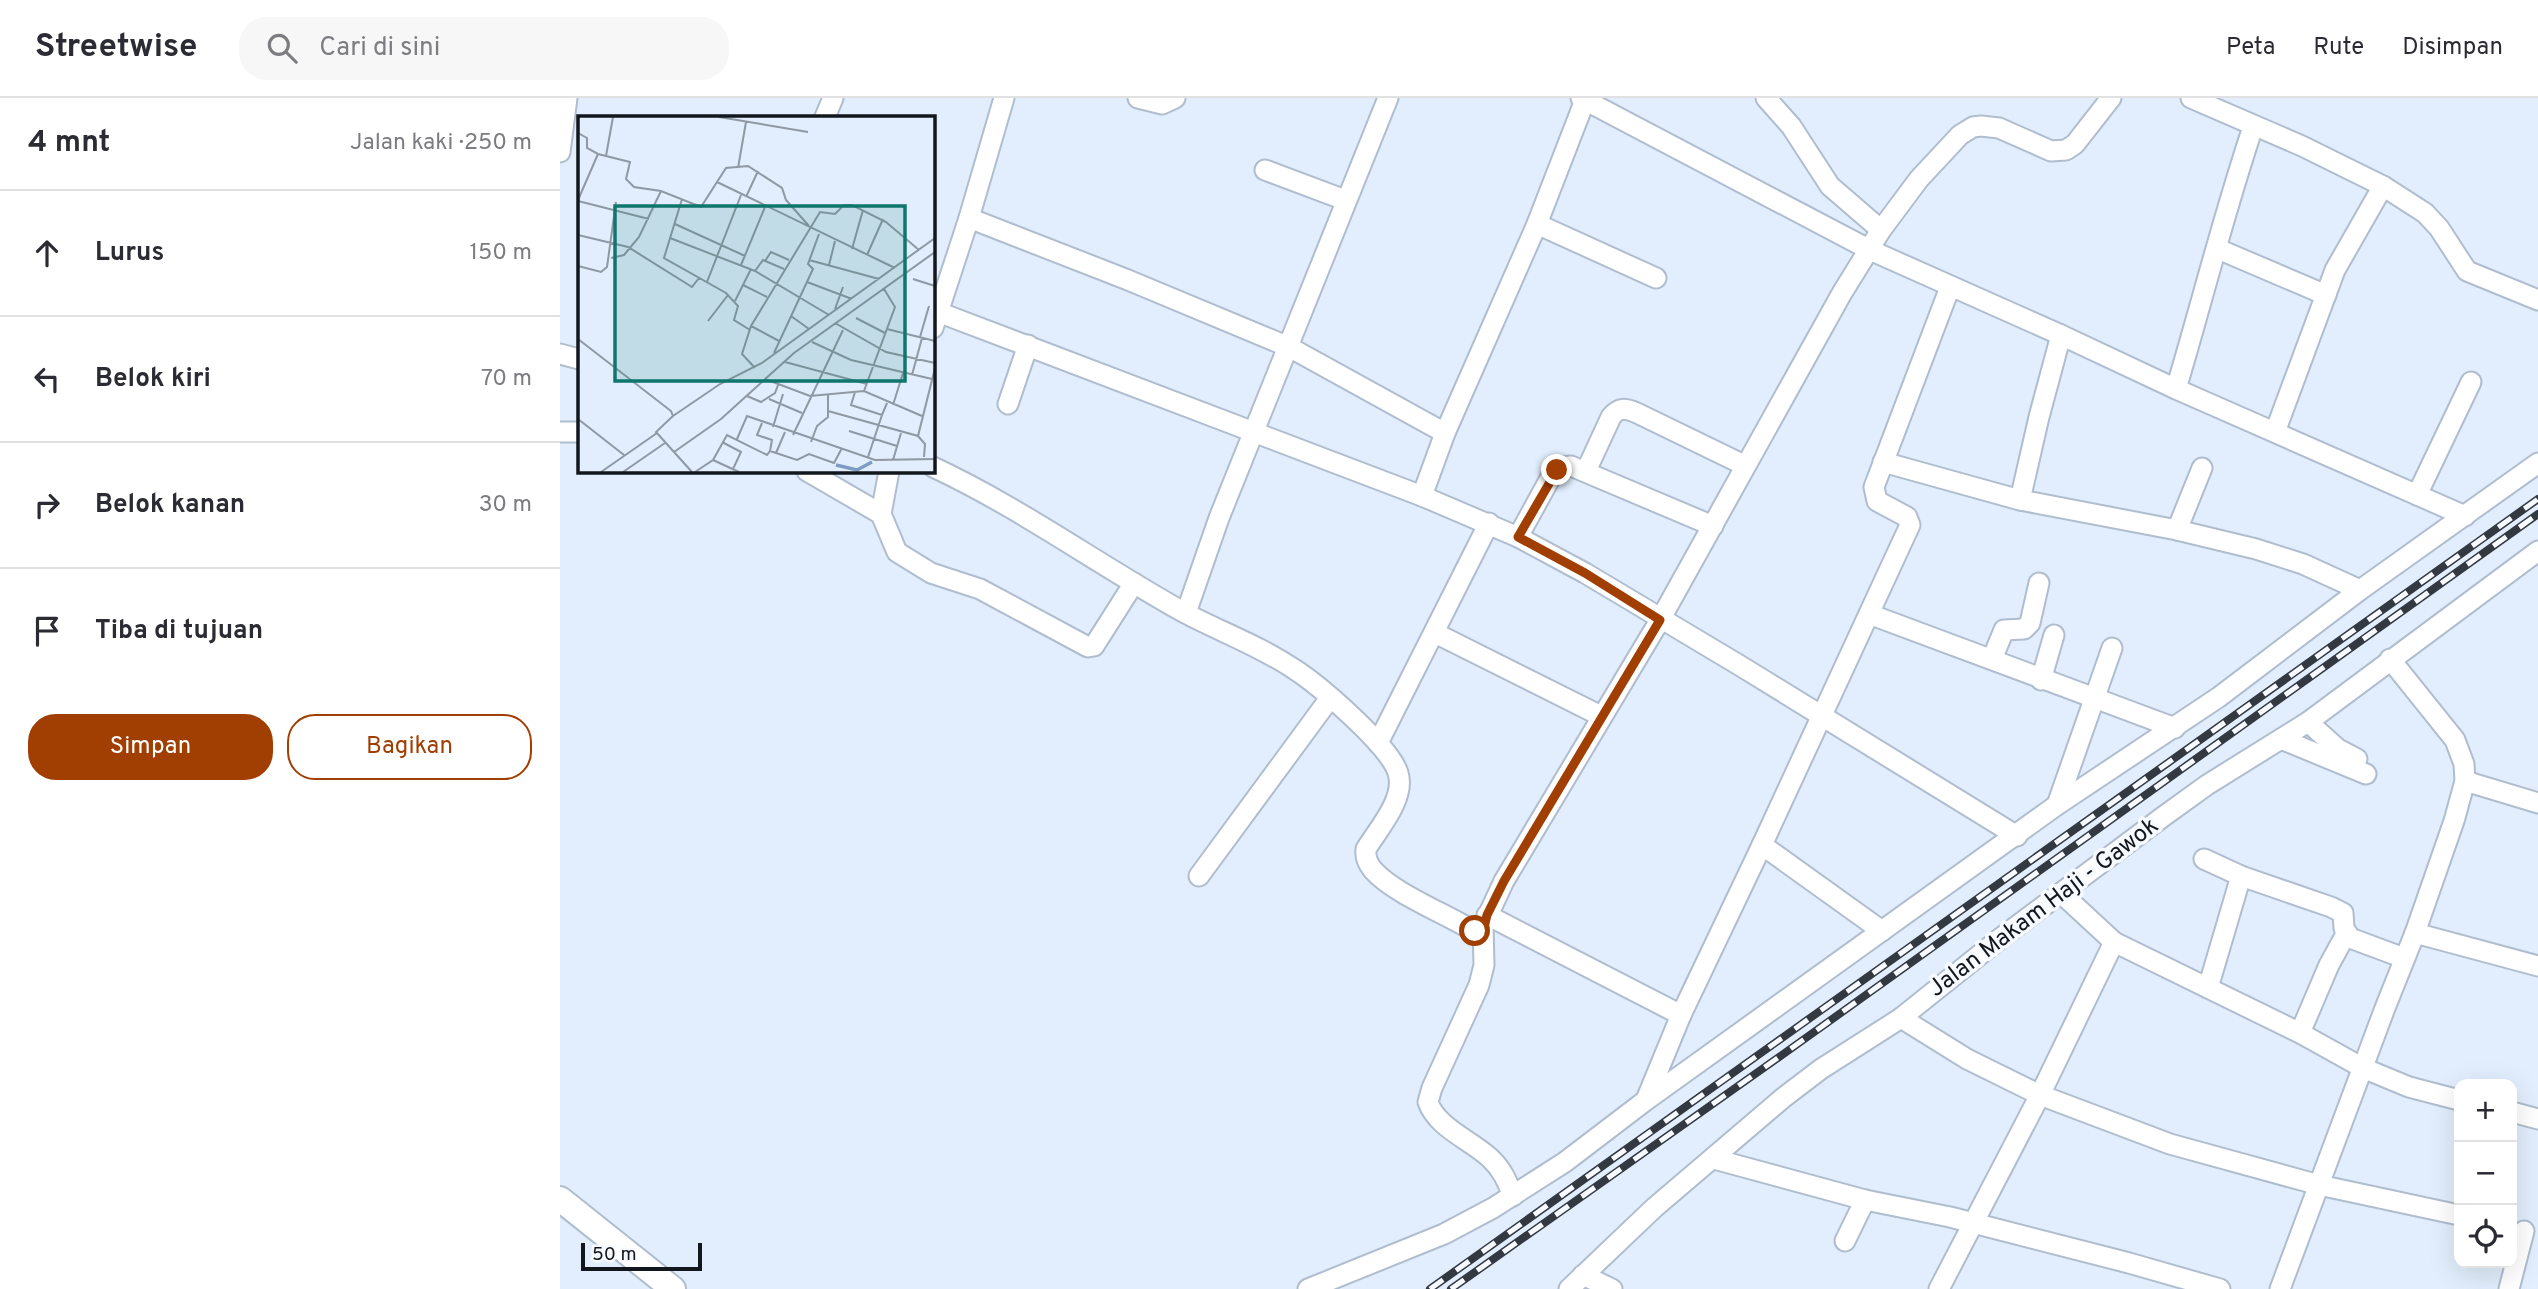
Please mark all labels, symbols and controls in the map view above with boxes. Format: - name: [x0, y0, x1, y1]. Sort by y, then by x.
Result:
- search box: [239, 17, 729, 80]
- text: Streetwise: [35, 27, 197, 69]
- icon: search: [263, 29, 301, 67]
- text: Cari di sini: [319, 32, 440, 65]
- text: Peta: [2226, 33, 2275, 63]
- text: Rute: [2313, 33, 2364, 63]
- text: Disimpan: [2402, 33, 2503, 63]
- inset map: [578, 116, 934, 472]
- text: 4 mnt: [28, 125, 110, 162]
- text: Jalan kaki · 250 m: [350, 129, 532, 158]
- icon: ahead: [28, 234, 66, 272]
- text: Lurus: [95, 237, 164, 270]
- text: 150 m: [470, 239, 532, 268]
- icon: left: [28, 360, 66, 398]
- text: Belok kiri: [95, 363, 211, 396]
- text: 70 m: [481, 365, 532, 394]
- route end: [1541, 454, 1572, 485]
- icon: right: [28, 486, 66, 524]
- text: Belok kanan: [95, 489, 245, 522]
- text: 30 m: [479, 491, 532, 520]
- icon: arrive: [28, 612, 66, 650]
- text: Tiba di tujuan: [95, 615, 263, 648]
- button: Simpan: [28, 714, 273, 780]
- button: Bagikan: [287, 714, 532, 780]
- street label: Jalan Makam Haji - Gawok: [1923, 812, 2165, 1004]
- route start: [1459, 915, 1490, 946]
- map controls: [2454, 1079, 2517, 1268]
- button: +: [2454, 1079, 2517, 1142]
- button: −: [2454, 1142, 2517, 1205]
- button: locate: [2454, 1205, 2517, 1268]
- scale bar: [581, 1240, 702, 1272]
- text: 50 m: [592, 1243, 637, 1267]

